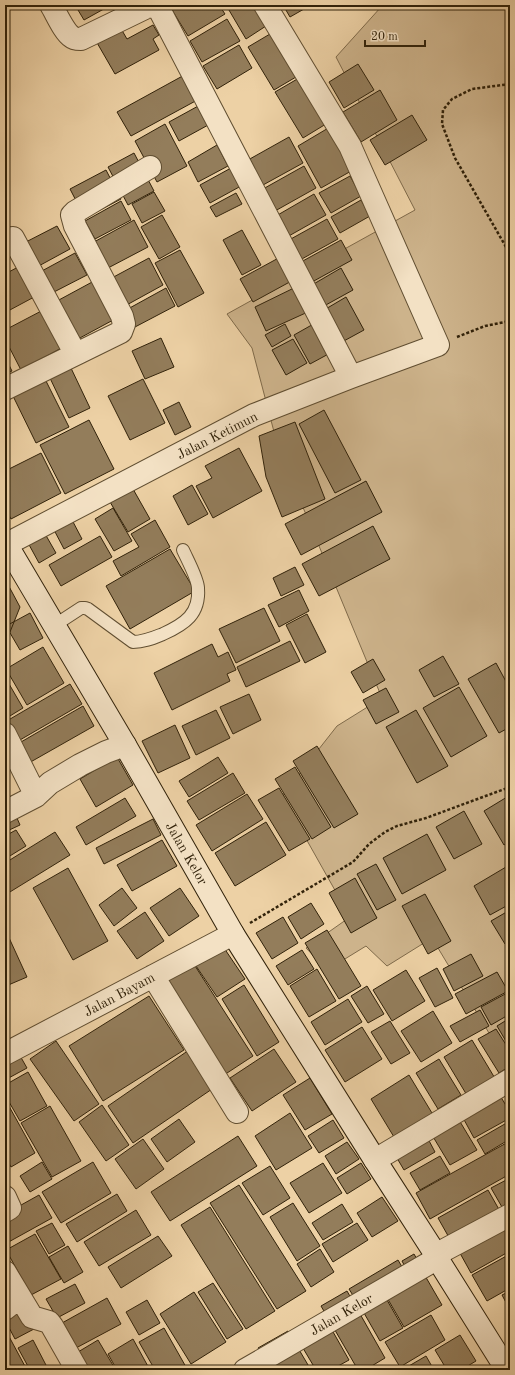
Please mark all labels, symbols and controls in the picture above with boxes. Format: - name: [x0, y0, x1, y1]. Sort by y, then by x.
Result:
- scale bar: [365, 22, 425, 48]
- text: 20 m: [371, 31, 398, 43]
- street label: Jalan Ketimun: [175, 409, 260, 462]
- street label: Jalan Kelor: [163, 820, 210, 888]
- street label: Jalan Bayam: [82, 970, 157, 1019]
- street label: Jalan Kelor: [308, 1291, 376, 1338]

